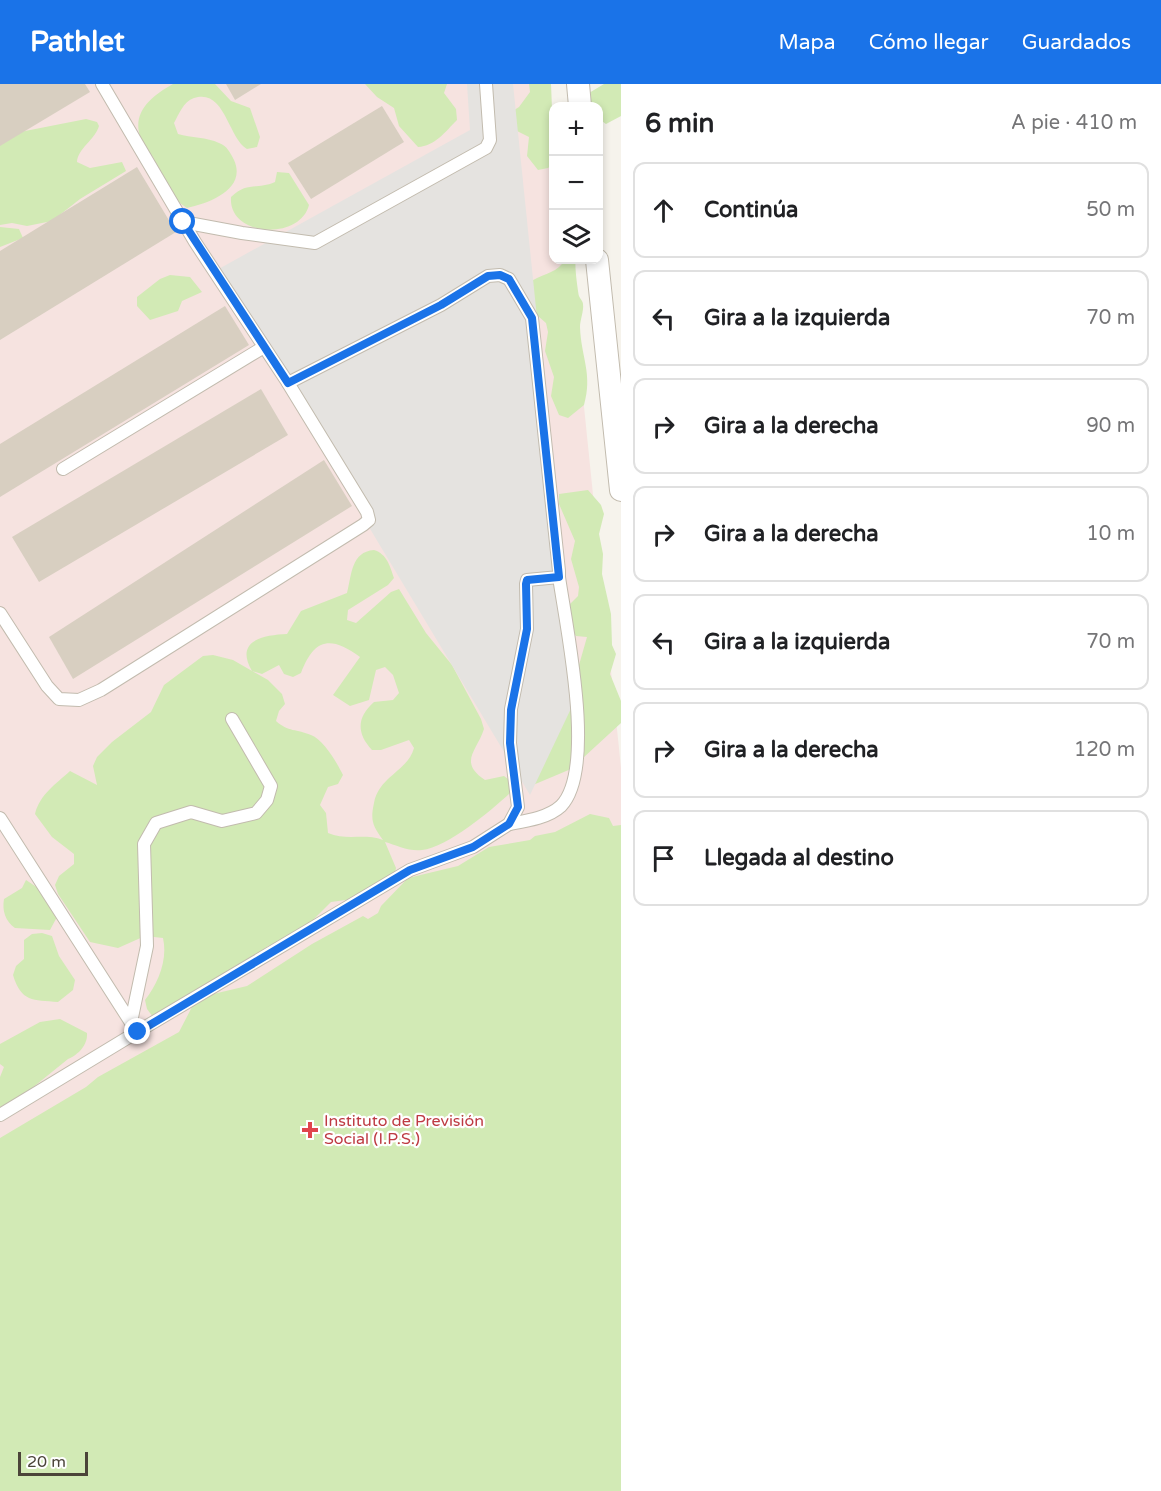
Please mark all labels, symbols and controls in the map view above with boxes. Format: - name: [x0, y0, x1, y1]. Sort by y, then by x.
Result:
- text: Pathlet: [30, 25, 125, 59]
- text: Mapa: [778, 30, 836, 55]
- text: Cómo llegar: [869, 30, 989, 55]
- text: Guardados: [1022, 30, 1131, 55]
- map controls: [549, 102, 603, 264]
- button: +: [549, 102, 603, 156]
- text: 6 min: [645, 108, 714, 139]
- text: A pie · 410 m: [1011, 111, 1137, 135]
- button: −: [549, 156, 603, 210]
- icon: ahead: [647, 194, 680, 227]
- text: Continúa: [704, 197, 798, 223]
- text: 50 m: [1086, 198, 1135, 222]
- route start: [169, 208, 195, 234]
- button: layers: [549, 210, 603, 264]
- icon: left: [647, 302, 680, 335]
- text: Gira a la izquierda: [704, 305, 890, 331]
- text: 70 m: [1086, 306, 1135, 330]
- icon: right: [647, 410, 680, 443]
- text: Gira a la derecha: [704, 413, 879, 439]
- text: 90 m: [1086, 414, 1135, 438]
- icon: right: [647, 518, 680, 551]
- text: Gira a la derecha: [704, 521, 879, 547]
- text: 10 m: [1086, 522, 1135, 546]
- icon: left: [647, 626, 680, 659]
- text: Gira a la izquierda: [704, 629, 890, 655]
- text: 70 m: [1086, 630, 1135, 654]
- icon: right: [647, 734, 680, 767]
- text: Gira a la derecha: [704, 737, 879, 763]
- text: 120 m: [1074, 738, 1135, 762]
- icon: arrive: [647, 842, 680, 875]
- text: Llegada al destino: [704, 845, 894, 871]
- route end: [124, 1018, 150, 1044]
- place label: Instituto de Previsión Social (I.P.S.): [324, 1111, 484, 1149]
- marker: Instituto de Previsión Social (I.P.S.): [301, 1121, 319, 1139]
- scale bar: [18, 1449, 88, 1476]
- text: 20 m: [27, 1452, 66, 1472]

